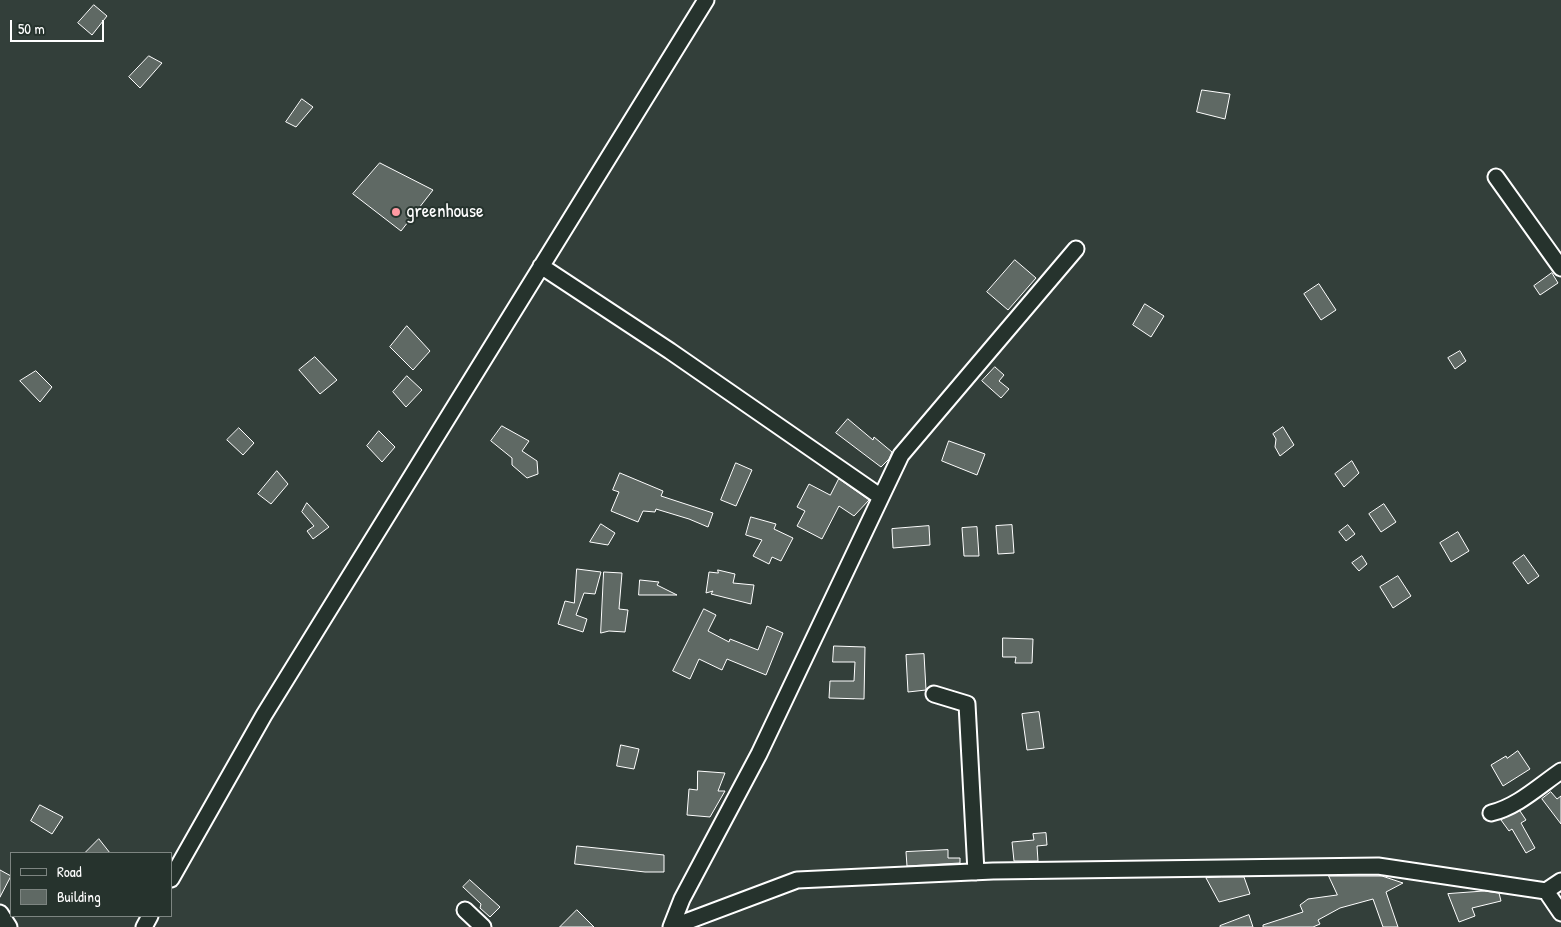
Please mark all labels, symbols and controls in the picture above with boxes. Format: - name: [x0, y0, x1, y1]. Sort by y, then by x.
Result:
- scale bar: [12, 10, 106, 42]
- text: 50 m: [18, 18, 45, 39]
- place label: greenhouse: [406, 201, 484, 223]
- marker: greenhouse: [390, 206, 402, 218]
- legend: [10, 852, 172, 917]
- text: Road: [57, 861, 82, 882]
- text: Building: [57, 886, 101, 907]

